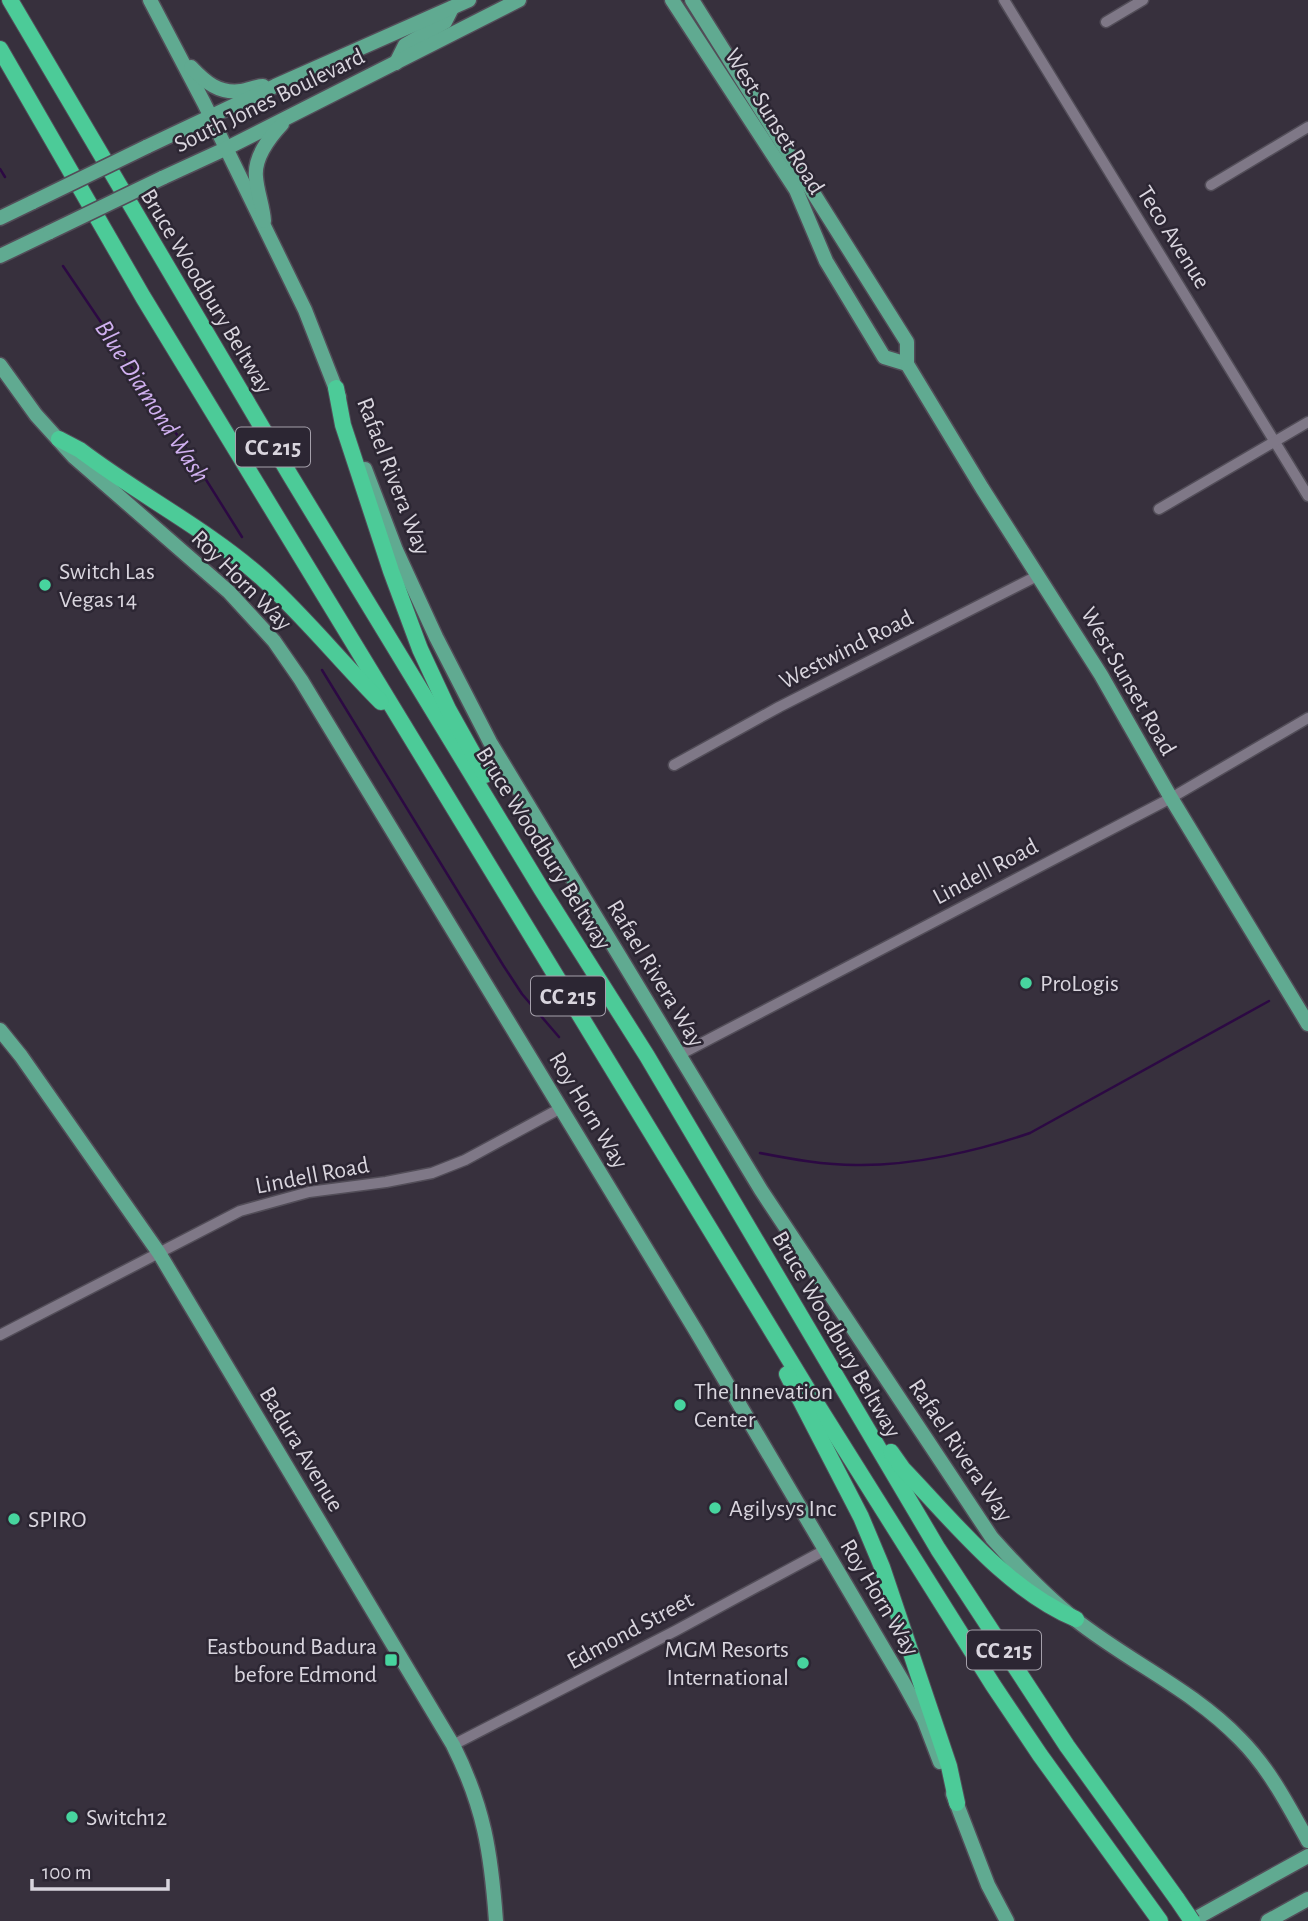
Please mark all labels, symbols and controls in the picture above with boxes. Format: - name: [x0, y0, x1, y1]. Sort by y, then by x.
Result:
- street label: South Jones Boulevard: [171, 44, 368, 157]
- street label: West Sunset Road: [720, 44, 829, 199]
- street label: Teco Avenue: [1132, 182, 1214, 293]
- street label: Bruce Woodbury Beltway: [136, 185, 277, 398]
- water label: Blue Diamond Wash: [90, 316, 214, 488]
- street label: Rafael Rivera Way: [352, 394, 434, 558]
- road number: CC 215: [236, 428, 310, 466]
- street label: Roy Horn Way: [187, 526, 296, 635]
- place label: Switch Las Vegas 14: [59, 560, 155, 612]
- marker: Switch Las Vegas 14: [37, 577, 53, 593]
- street label: West Sunset Road: [1076, 603, 1180, 760]
- street label: Westwind Road: [776, 606, 917, 694]
- street label: Bruce Woodbury Beltway: [471, 743, 615, 954]
- street label: Lindell Road: [929, 834, 1042, 910]
- street label: Rafael Rivera Way: [602, 896, 708, 1051]
- place label: ProLogis: [1040, 972, 1119, 996]
- marker: ProLogis: [1018, 975, 1034, 991]
- road number: CC 215: [531, 976, 605, 1015]
- street label: Roy Horn Way: [544, 1048, 632, 1173]
- street label: Lindell Road: [253, 1153, 371, 1199]
- street label: Bruce Woodbury Beltway: [767, 1227, 905, 1442]
- street label: Rafael Rivera Way: [904, 1375, 1017, 1526]
- place label: The Innevation Center: [694, 1380, 833, 1432]
- street label: Badura Avenue: [255, 1383, 348, 1516]
- marker: The Innevation Center: [672, 1397, 688, 1413]
- place label: Agilysys Inc: [729, 1497, 836, 1521]
- marker: Agilysys Inc: [707, 1500, 723, 1516]
- place label: SPIRO: [28, 1508, 87, 1532]
- marker: SPIRO: [6, 1511, 22, 1527]
- street label: Roy Horn Way: [835, 1535, 923, 1660]
- street label: Edmond Street: [563, 1587, 698, 1674]
- road number: CC 215: [967, 1630, 1041, 1670]
- place label: Eastbound Badura before Edmond: [206, 1635, 377, 1687]
- place label: MGM Resorts International: [665, 1638, 789, 1690]
- marker: Eastbound Badura before Edmond: [383, 1652, 399, 1668]
- marker: MGM Resorts International: [795, 1655, 811, 1671]
- place label: Switch12: [86, 1806, 167, 1830]
- marker: Switch12: [64, 1809, 80, 1825]
- scale bar: [32, 1848, 168, 1892]
- text: 100 m: [42, 1862, 92, 1883]

